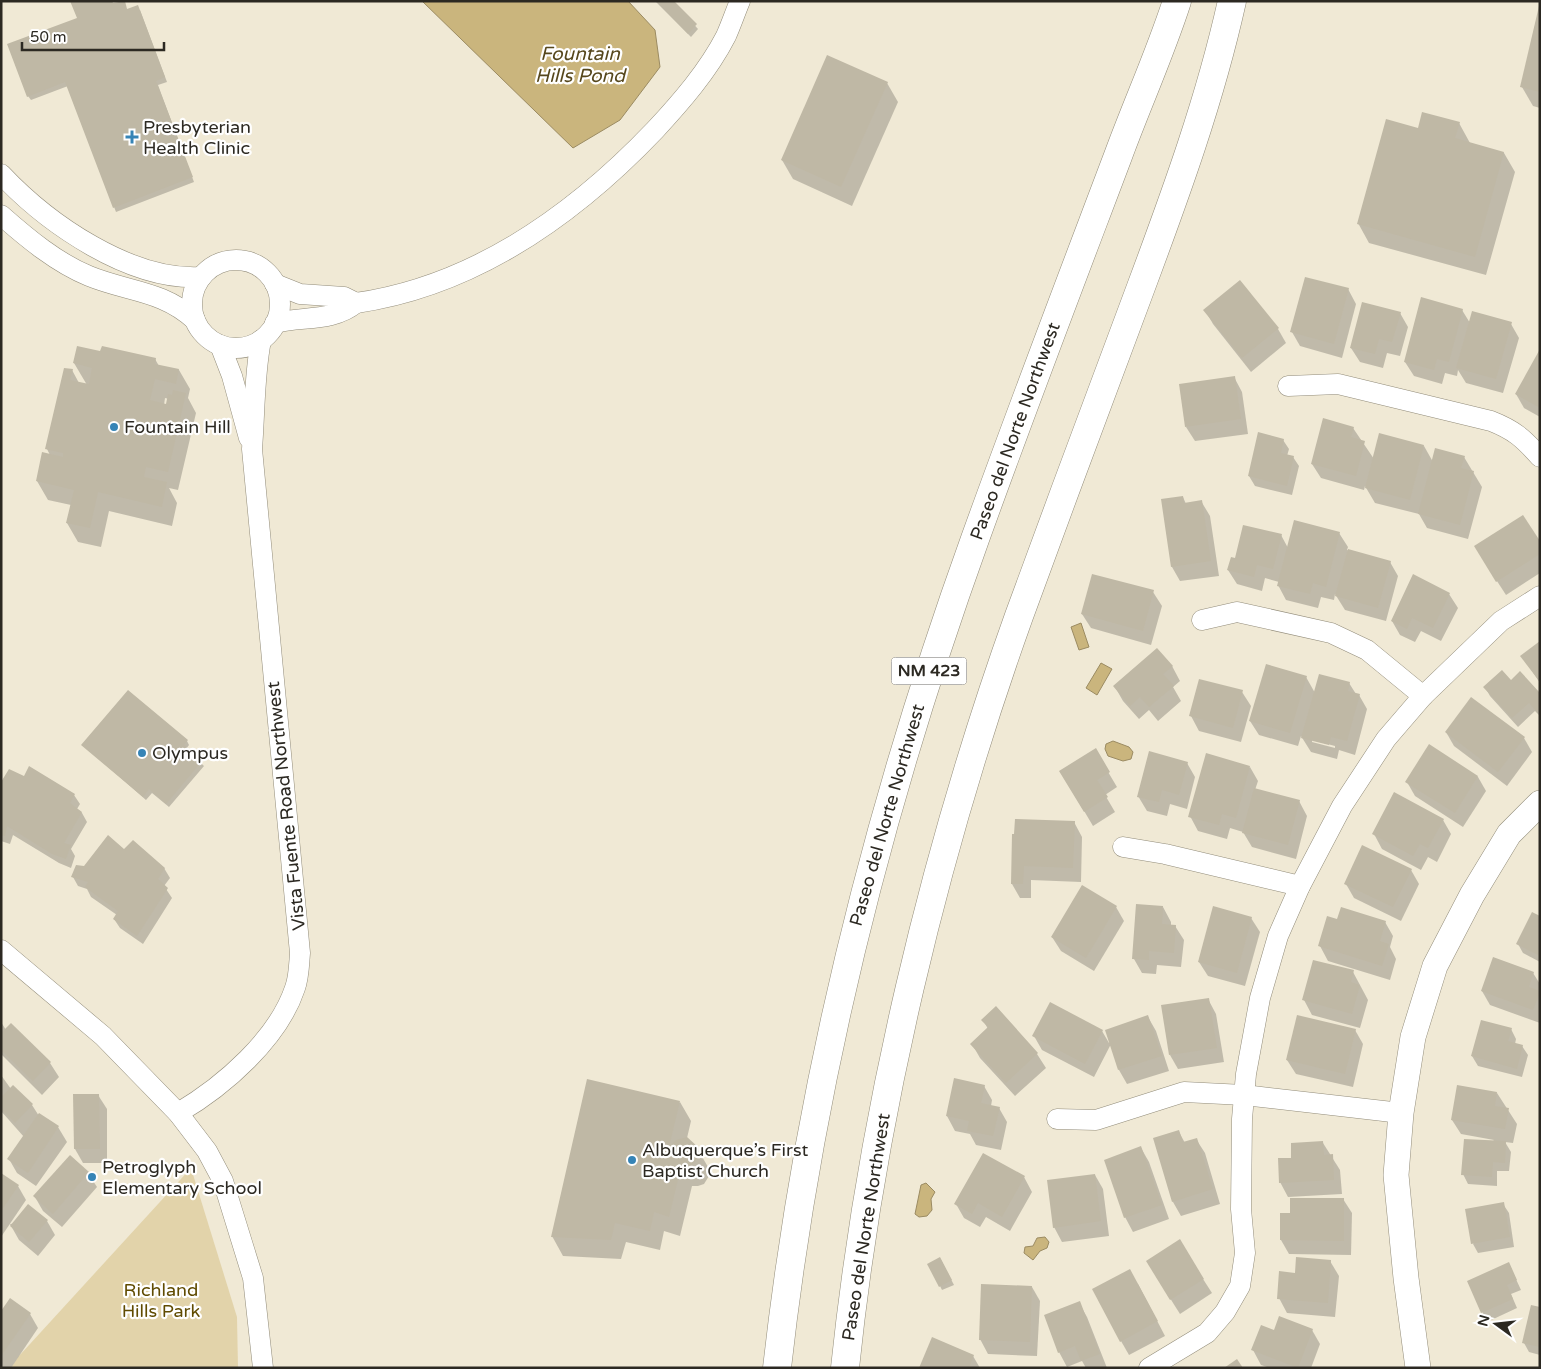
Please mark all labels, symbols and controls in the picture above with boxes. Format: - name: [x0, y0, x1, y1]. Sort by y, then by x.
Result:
- scale bar: [22, 20, 165, 52]
- text: 50 m: [30, 28, 67, 46]
- water label: Fountain Hills Pond: [535, 43, 627, 87]
- place label: Presbyterian Health Clinic: [143, 116, 251, 159]
- marker: Presbyterian Health Clinic: [125, 130, 139, 144]
- street label: Paseo del Norte Northwest: [965, 319, 1065, 543]
- place label: Fountain Hill: [124, 416, 231, 438]
- marker: Fountain Hill: [108, 421, 120, 433]
- road number: NM 423: [892, 658, 966, 684]
- street label: Vista Fuente Road Northwest: [262, 680, 310, 932]
- street label: Paseo del Norte Northwest: [845, 701, 929, 929]
- place label: Olympus: [152, 742, 228, 764]
- marker: Olympus: [136, 747, 148, 759]
- street label: Paseo del Norte Northwest: [837, 1112, 895, 1342]
- place label: Albuquerque’s First Baptist Church: [642, 1139, 809, 1182]
- marker: Albuquerque’s First Baptist Church: [626, 1154, 638, 1166]
- place label: Petroglyph Elementary School: [102, 1156, 262, 1199]
- marker: Petroglyph Elementary School: [86, 1171, 98, 1183]
- park label: Richland Hills Park: [122, 1279, 201, 1322]
- north arrow: [1471, 1299, 1521, 1349]
- text: N: [1474, 1313, 1494, 1328]

